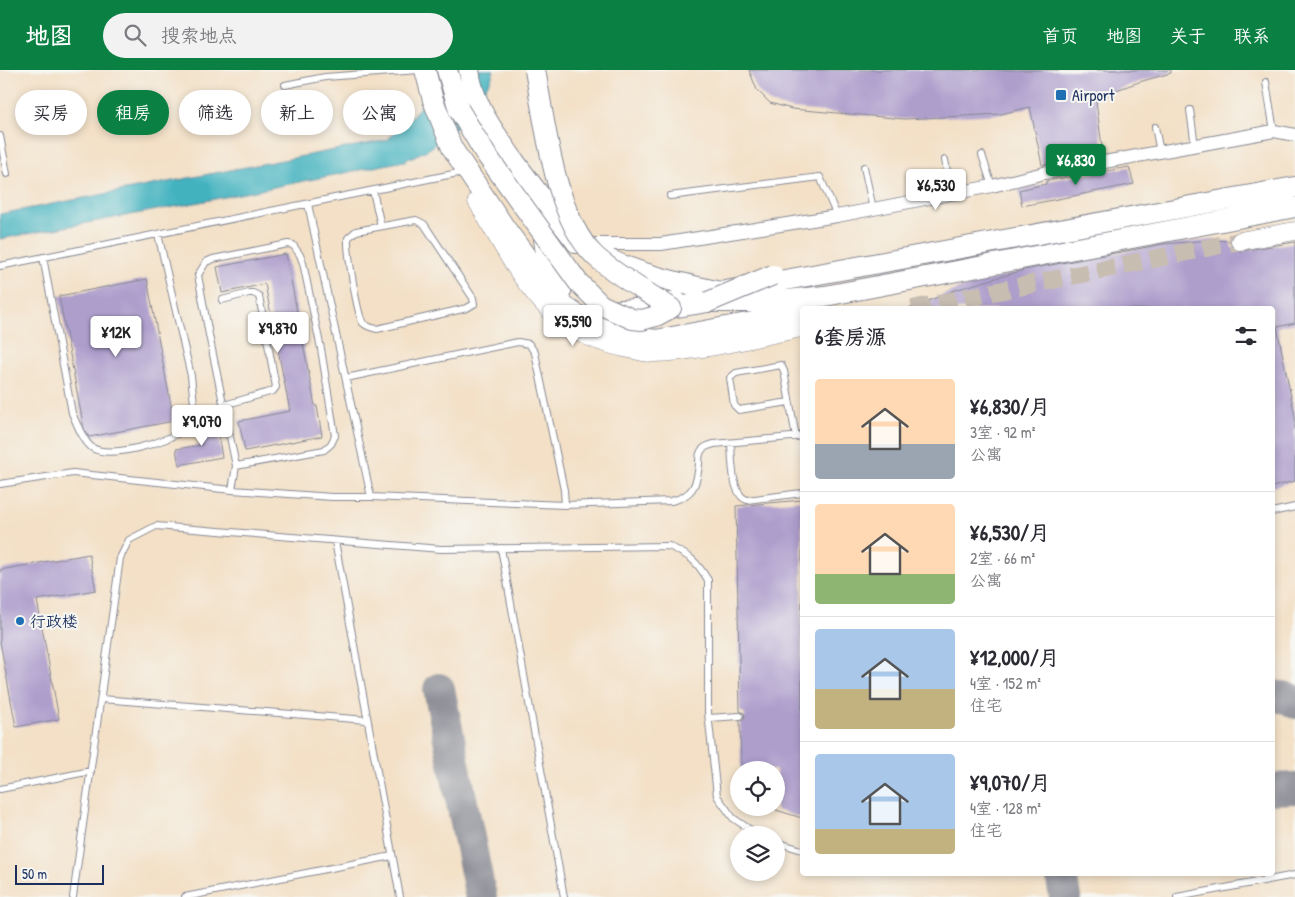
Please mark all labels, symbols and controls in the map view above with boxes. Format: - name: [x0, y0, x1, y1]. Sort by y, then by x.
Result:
- search box: [103, 13, 453, 58]
- text: 地图: [25, 19, 73, 51]
- icon: search: [121, 21, 149, 49]
- text: 搜索地点: [161, 22, 237, 48]
- text: 首页: [1042, 23, 1078, 48]
- text: 地图: [1106, 23, 1142, 48]
- text: 关于: [1170, 23, 1206, 48]
- text: 联系: [1234, 23, 1270, 48]
- place label: Airport: [1072, 84, 1115, 106]
- marker: Airport: [1054, 88, 1068, 102]
- chip: 买房: [15, 90, 87, 135]
- chip: 租房: [97, 90, 169, 135]
- chip: 筛选: [179, 90, 251, 135]
- chip: 新上: [261, 90, 333, 135]
- chip: 公寓: [343, 90, 415, 135]
- pin: ¥6,830: [1035, 144, 1117, 186]
- text: ¥6,830: [1057, 149, 1095, 171]
- pin: ¥6,530: [895, 168, 977, 211]
- text: ¥6,530: [917, 174, 955, 196]
- pin: ¥5,590: [532, 304, 614, 347]
- text: ¥5,590: [554, 310, 592, 332]
- pin: ¥9,870: [237, 312, 319, 354]
- pin: ¥12K: [86, 316, 146, 358]
- text: ¥9,870: [259, 317, 297, 339]
- text: ¥12K: [101, 321, 131, 343]
- text: 6套房源: [815, 322, 886, 351]
- icon: filters: [1232, 322, 1260, 350]
- text: ¥6,830/月: [970, 392, 1050, 421]
- icon: home: [855, 399, 915, 459]
- pin: ¥9,070: [161, 404, 243, 447]
- text: ¥9,070: [183, 410, 221, 432]
- text: 3室 · 92 m²: [970, 421, 1035, 443]
- text: 公寓: [970, 443, 1002, 465]
- text: ¥6,530/月: [970, 518, 1050, 547]
- icon: home: [855, 524, 915, 584]
- text: 2室 · 66 m²: [970, 547, 1035, 569]
- text: 公寓: [970, 569, 1002, 591]
- place label: 行政楼: [30, 610, 78, 632]
- marker: 行政楼: [14, 615, 26, 627]
- text: ¥12,000/月: [970, 643, 1060, 672]
- icon: home: [855, 649, 915, 709]
- text: 4室 · 152 m²: [970, 672, 1041, 694]
- text: 住宅: [970, 694, 1002, 716]
- map controls: [730, 761, 785, 881]
- button: locate: [730, 761, 785, 816]
- text: ¥9,070/月: [970, 768, 1051, 797]
- icon: home: [855, 774, 915, 834]
- text: 4室 · 128 m²: [970, 797, 1041, 819]
- text: 住宅: [970, 819, 1002, 841]
- button: layers: [730, 826, 785, 881]
- scale bar: [15, 862, 104, 885]
- text: 50 m: [22, 864, 47, 883]

